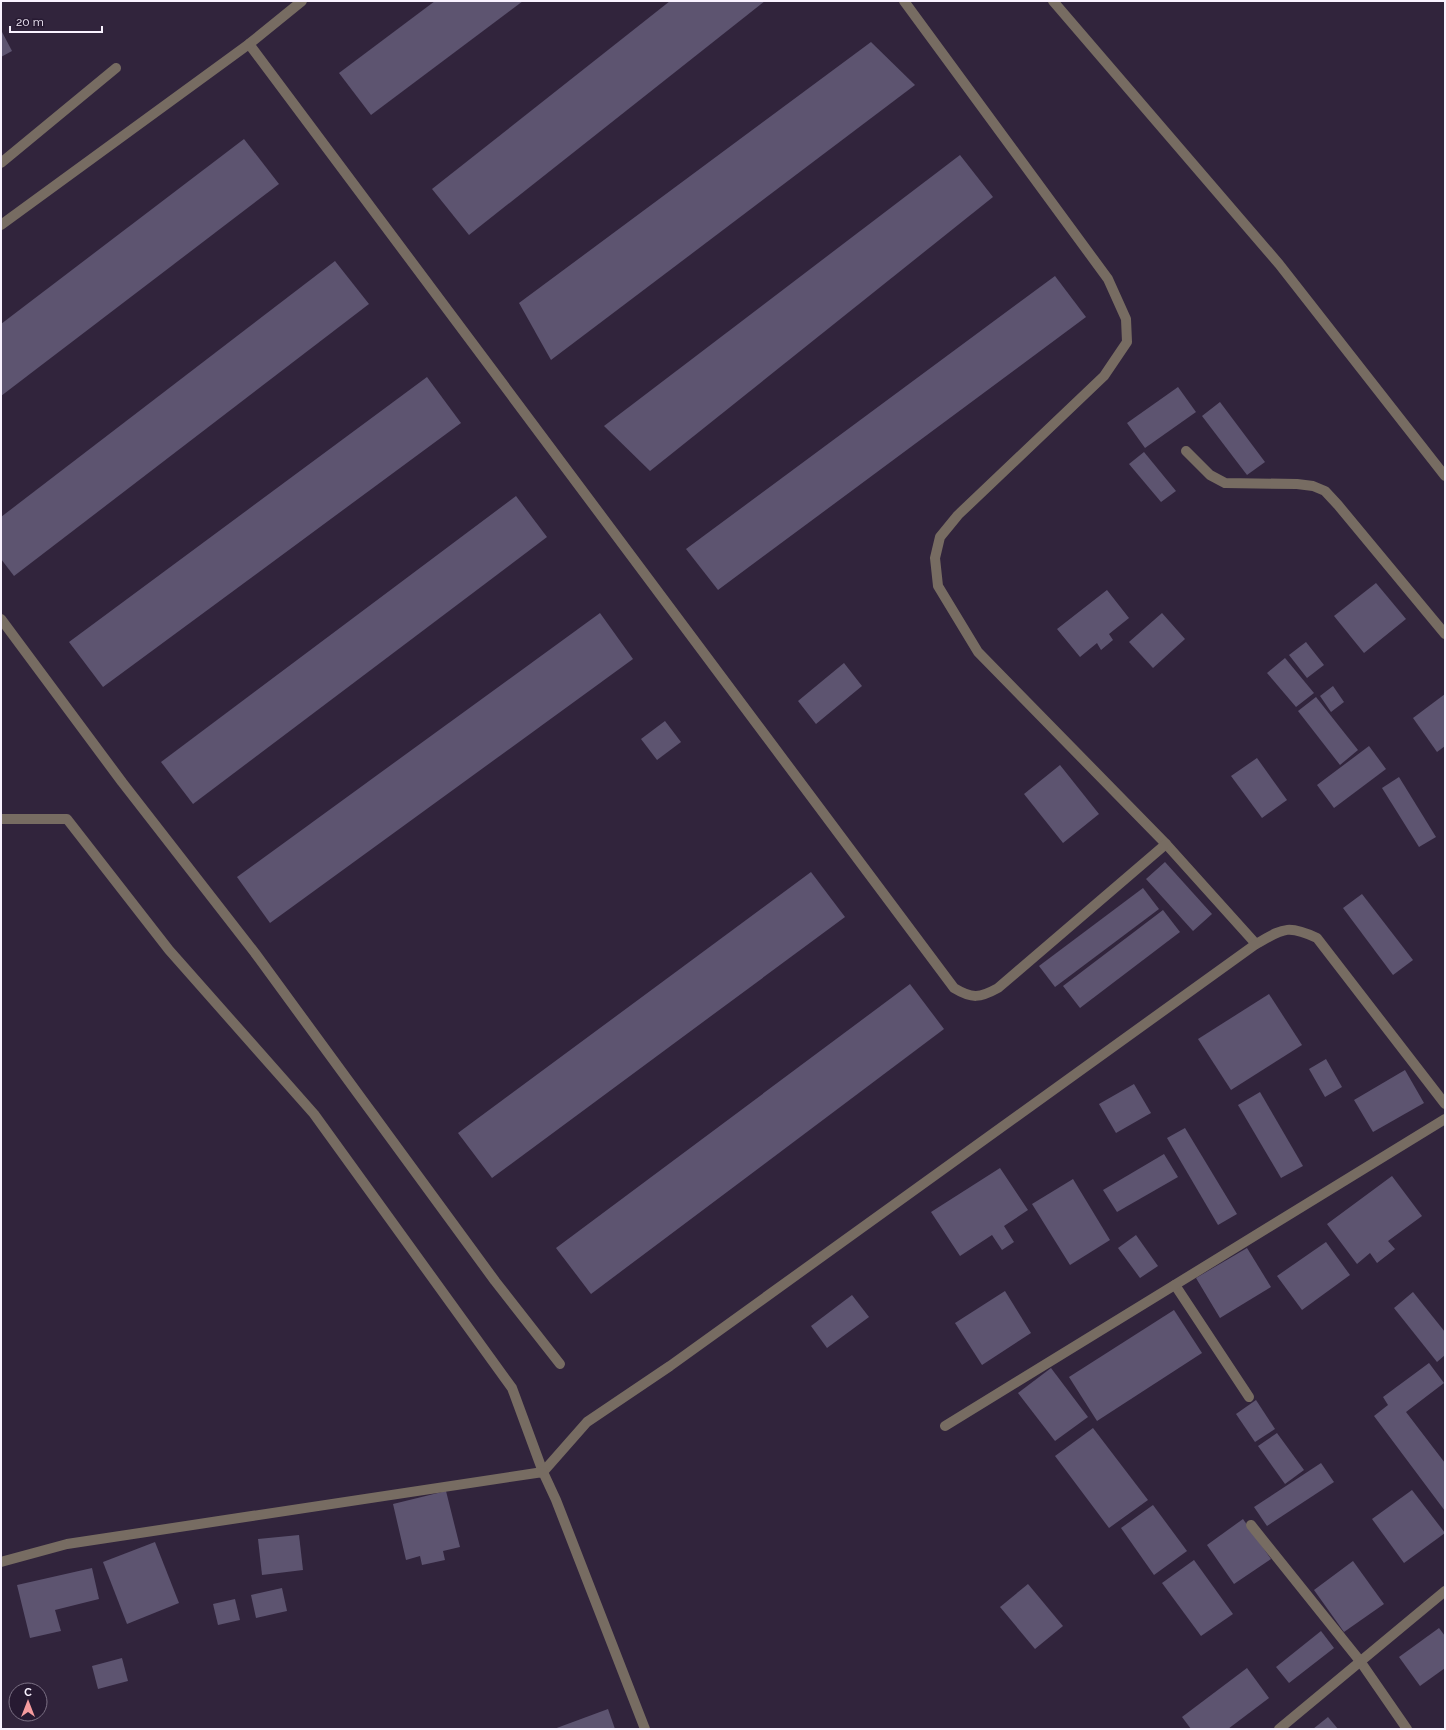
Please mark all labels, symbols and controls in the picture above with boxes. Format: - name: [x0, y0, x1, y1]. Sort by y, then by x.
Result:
- scale bar: [10, 8, 102, 34]
- text: 20 m: [16, 15, 44, 29]
- north arrow: [8, 1682, 48, 1722]
- text: С: [24, 1686, 32, 1699]

